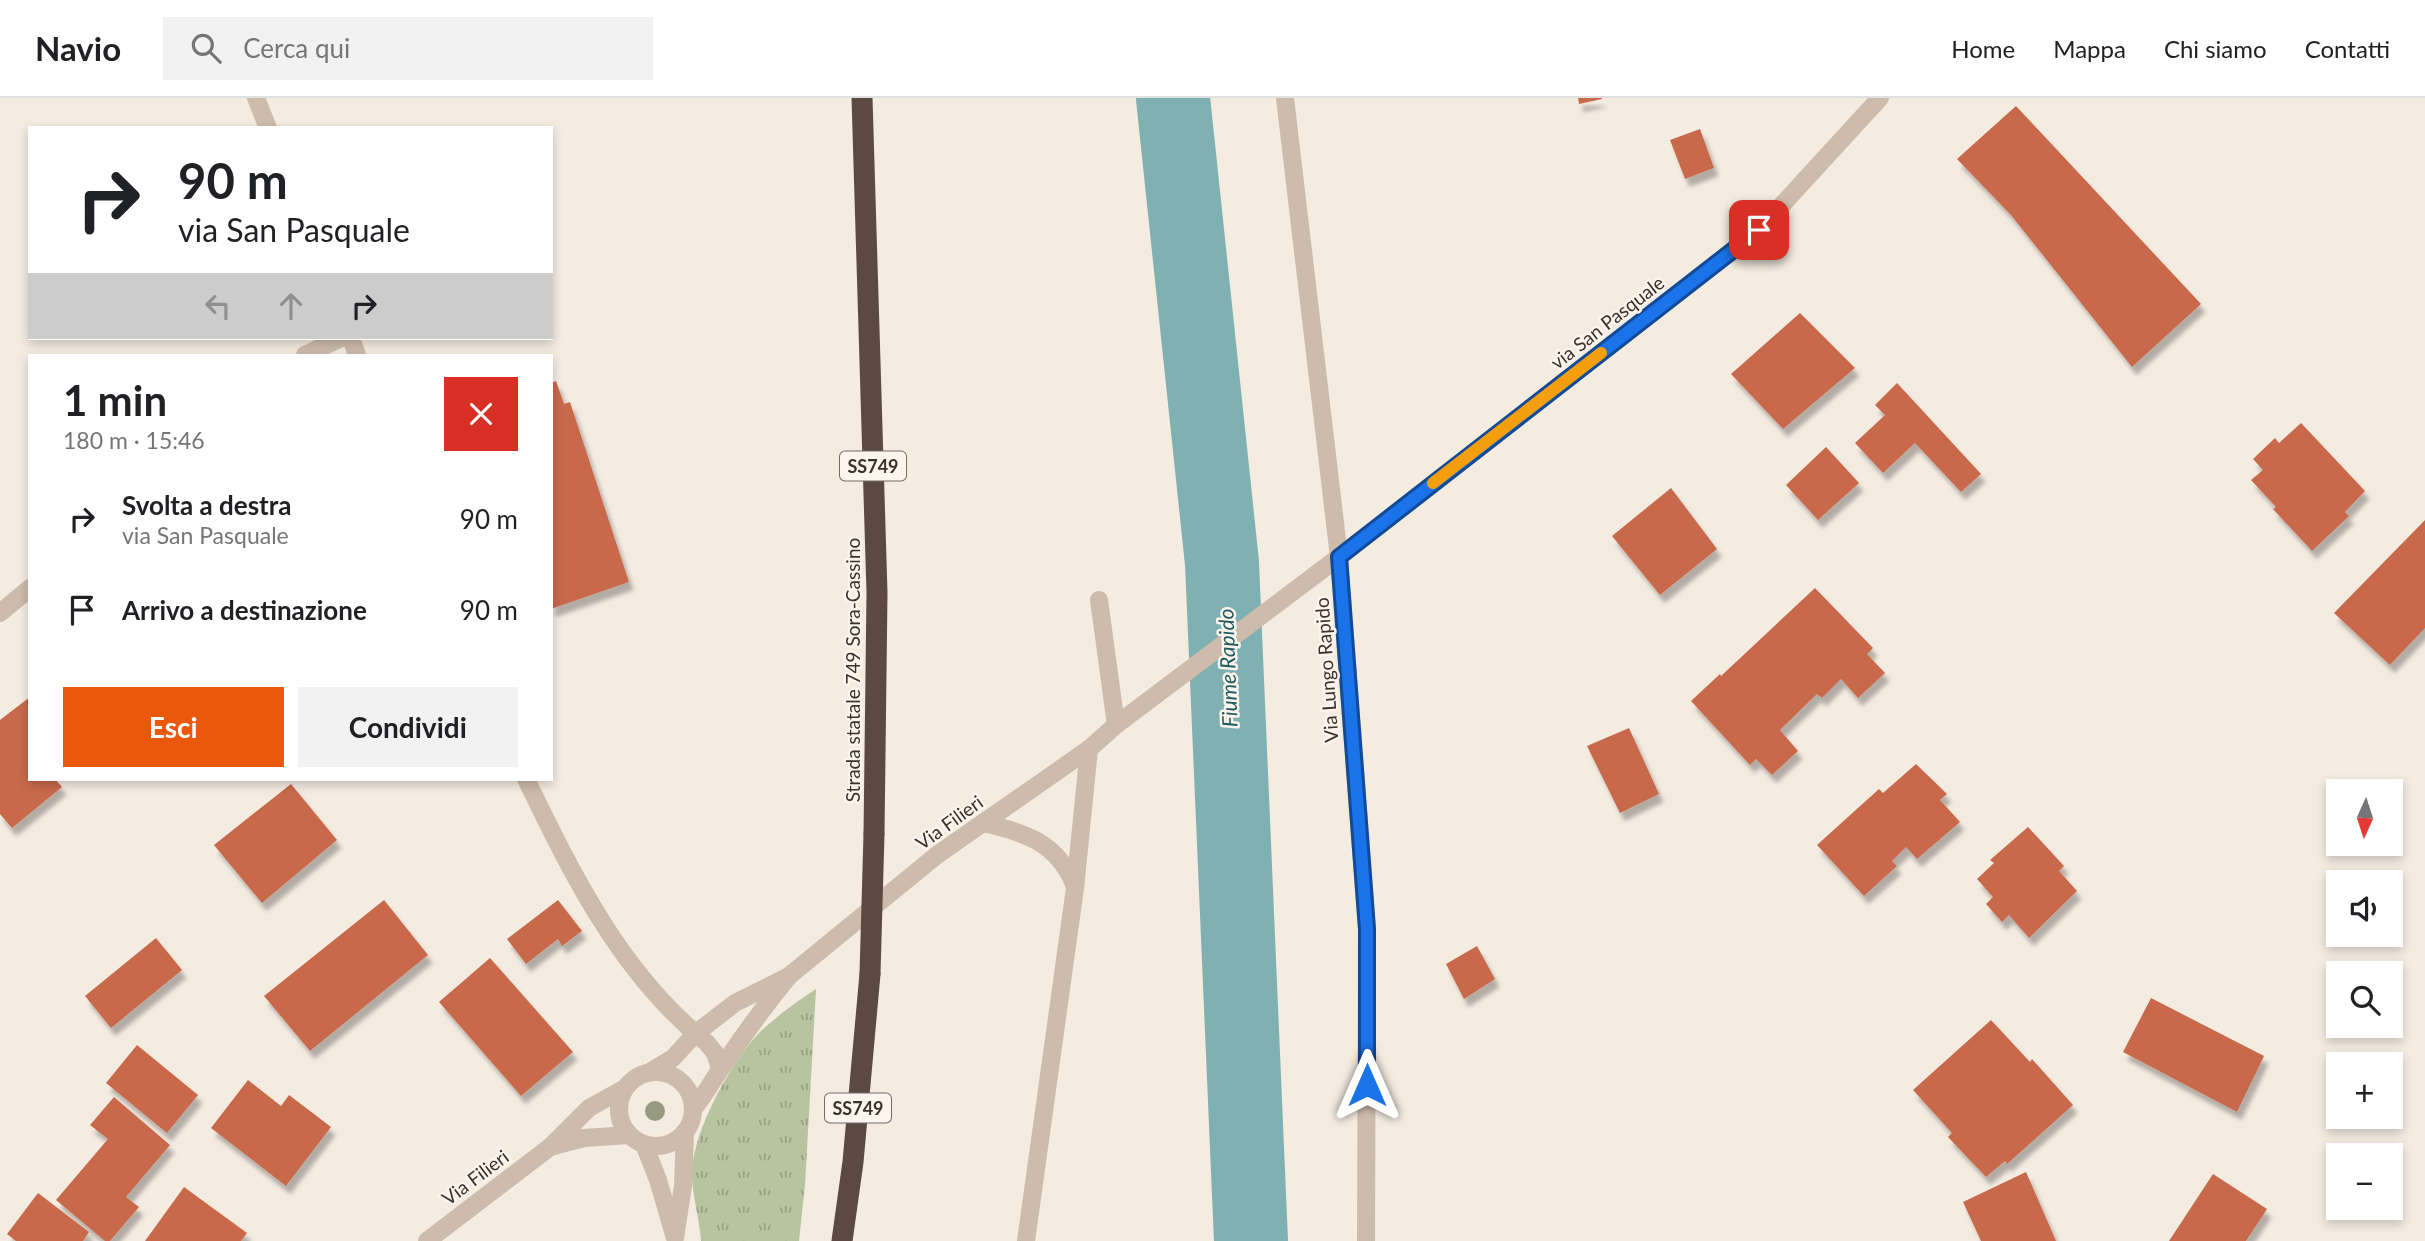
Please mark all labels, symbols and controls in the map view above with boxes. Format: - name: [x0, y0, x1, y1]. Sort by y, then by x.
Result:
- search box: [163, 17, 653, 80]
- text: Navio: [35, 28, 121, 68]
- icon: search: [187, 29, 225, 67]
- text: Cerca qui: [243, 32, 350, 64]
- text: Home: [1951, 34, 2015, 63]
- text: Mappa: [2053, 34, 2126, 63]
- text: Chi siamo: [2164, 34, 2267, 63]
- text: Contatti: [2305, 34, 2390, 63]
- text: 90 m: [178, 151, 288, 209]
- icon: right: [63, 154, 154, 245]
- pin: [1729, 200, 1789, 260]
- text: via San Pasquale: [178, 210, 410, 249]
- icon: arrive: [1740, 211, 1778, 249]
- street label: via San Pasquale: [1546, 271, 1668, 373]
- icon: left: [199, 287, 237, 325]
- icon: ahead: [272, 287, 310, 325]
- icon: right: [345, 287, 383, 325]
- text: 1 min: [63, 375, 167, 425]
- button: close: [444, 377, 518, 451]
- text: 180 m · 15:46: [63, 426, 205, 454]
- road number: SS749: [840, 452, 906, 480]
- text: Svolta a destra: [122, 489, 292, 521]
- icon: right: [63, 500, 101, 538]
- text: 90 m: [460, 503, 518, 535]
- text: via San Pasquale: [122, 521, 289, 549]
- street label: Strada statale 749 Sora-Cassino: [841, 538, 864, 802]
- icon: arrive: [63, 591, 101, 629]
- text: Arrivo a destinazione: [122, 594, 367, 626]
- text: 90 m: [460, 594, 518, 626]
- street label: Via Lungo Rapido: [1309, 597, 1343, 743]
- water label: Fiume Rapido: [1212, 608, 1242, 728]
- button: Esci: [63, 687, 284, 767]
- button: Condividi: [298, 687, 518, 767]
- north arrow: [2326, 779, 2403, 856]
- map controls: [2326, 779, 2403, 1220]
- street label: Via Filieri: [911, 790, 987, 854]
- button: sound: [2326, 870, 2403, 947]
- button: search: [2326, 961, 2403, 1038]
- position arrow: [1330, 1048, 1404, 1122]
- button: +: [2326, 1052, 2403, 1129]
- road number: SS749: [825, 1093, 891, 1122]
- button: −: [2326, 1143, 2403, 1220]
- street label: Via Filieri: [437, 1144, 513, 1210]

